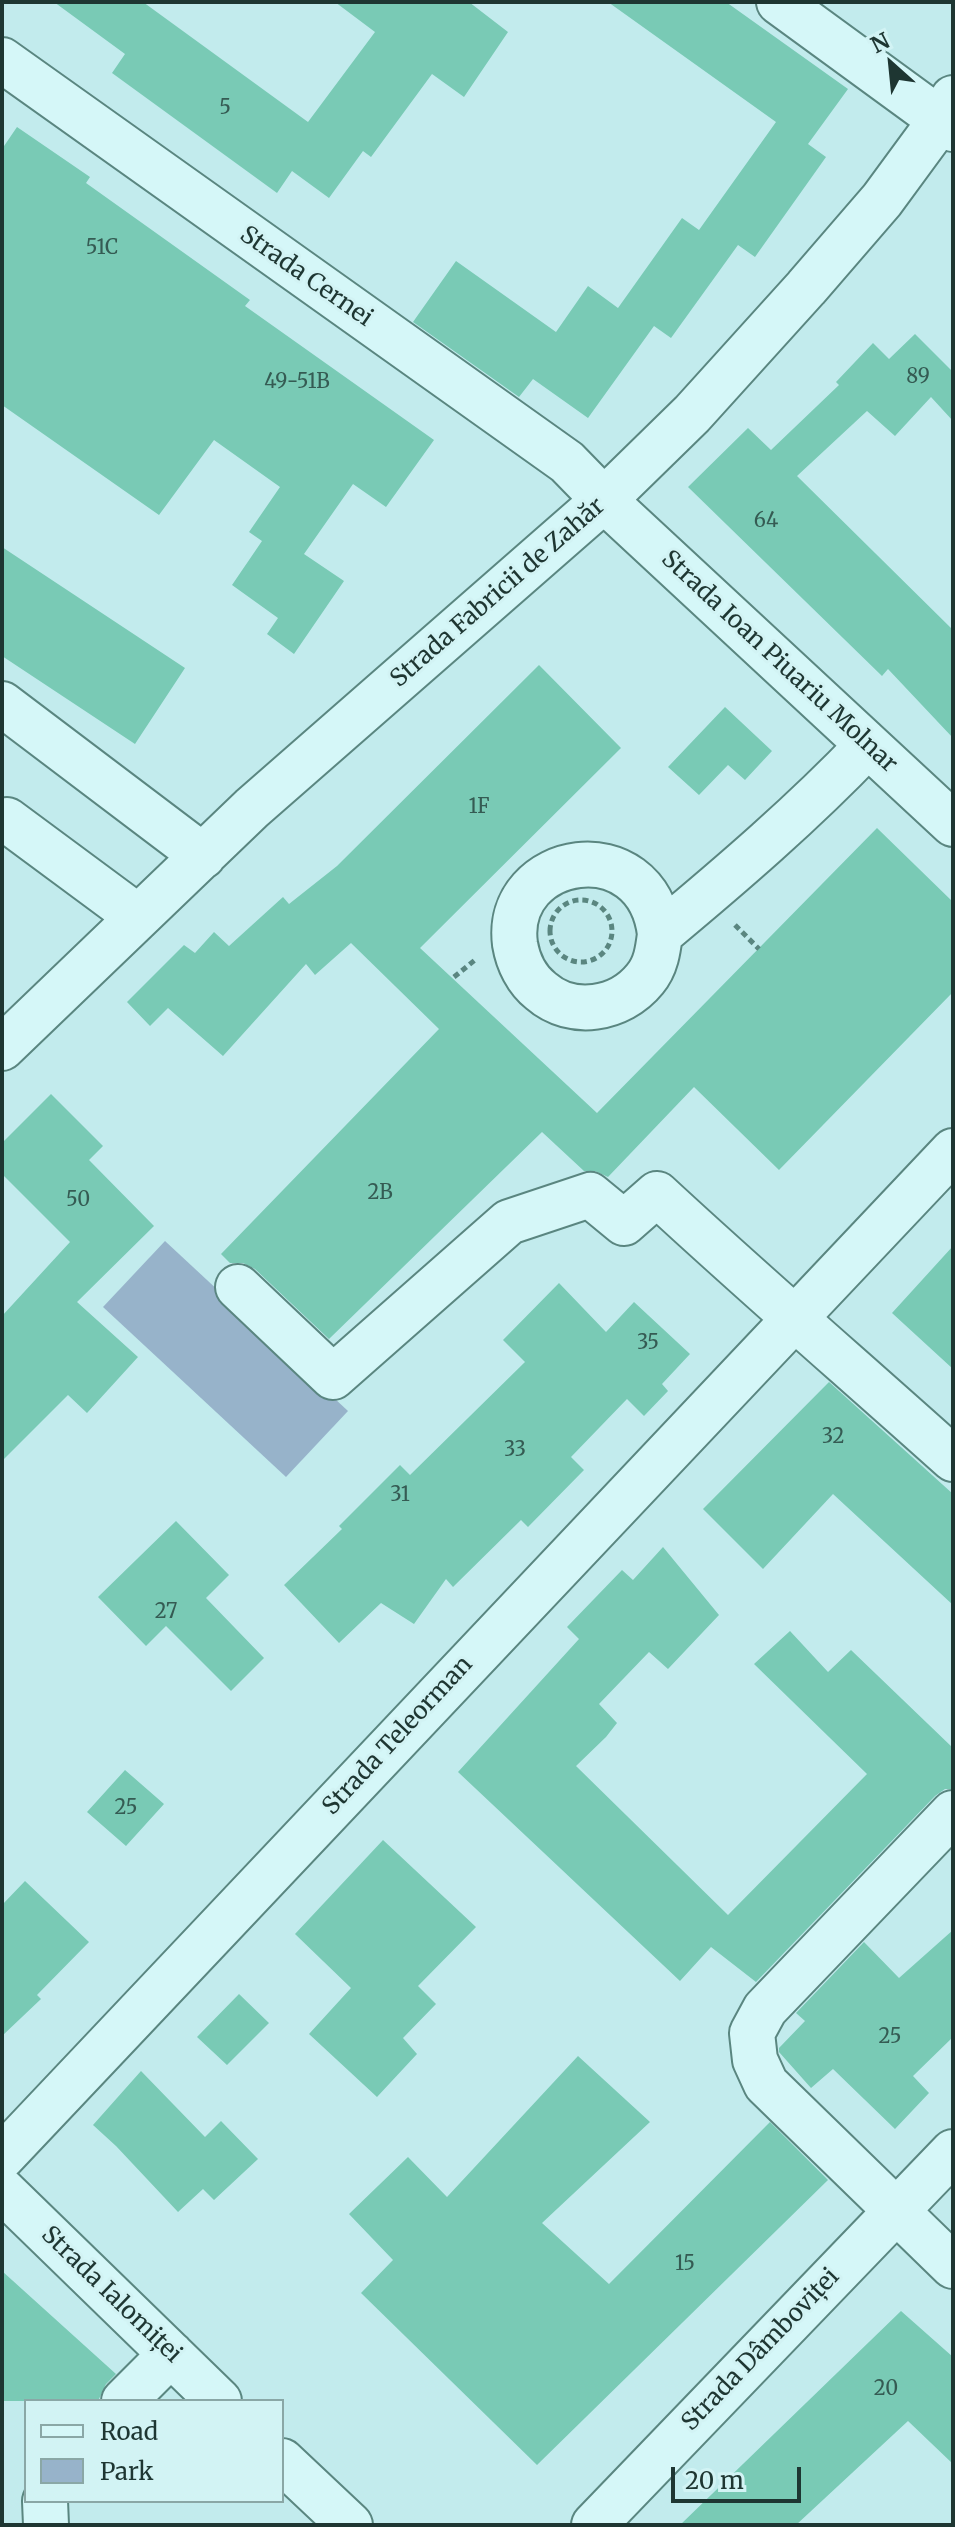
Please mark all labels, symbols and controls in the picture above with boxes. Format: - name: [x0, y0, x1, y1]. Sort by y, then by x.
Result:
- north arrow: [851, 24, 931, 104]
- text: N: [866, 26, 894, 59]
- house number: 5: [219, 96, 231, 120]
- street label: Strada Cernei: [234, 221, 378, 333]
- house number: 51C: [86, 236, 118, 260]
- house number: 89: [906, 365, 930, 389]
- house number: 49-51B: [264, 370, 330, 394]
- street label: Strada Fabricii de Zahăr: [385, 492, 611, 694]
- house number: 64: [754, 509, 778, 533]
- street label: Strada Ioan Piuariu Molnar: [655, 545, 903, 779]
- house number: 1F: [468, 795, 490, 819]
- house number: 2B: [367, 1181, 393, 1205]
- house number: 50: [66, 1188, 90, 1212]
- house number: 35: [637, 1331, 659, 1355]
- house number: 32: [822, 1425, 844, 1449]
- house number: 33: [504, 1438, 526, 1462]
- house number: 31: [390, 1483, 410, 1507]
- house number: 27: [155, 1600, 177, 1624]
- street label: Strada Teleorman: [317, 1651, 479, 1821]
- house number: 25: [115, 1796, 137, 1820]
- house number: 25: [879, 2025, 901, 2049]
- street label: Strada Ialomiței: [35, 2221, 187, 2369]
- house number: 15: [675, 2252, 695, 2276]
- street label: Strada Dâmboviței: [676, 2263, 846, 2437]
- house number: 20: [874, 2377, 898, 2401]
- legend: [24, 2399, 284, 2503]
- text: Road: [100, 2416, 158, 2447]
- scale bar: [675, 2451, 805, 2501]
- text: Park: [100, 2456, 153, 2487]
- text: 20 m: [685, 2465, 744, 2496]

